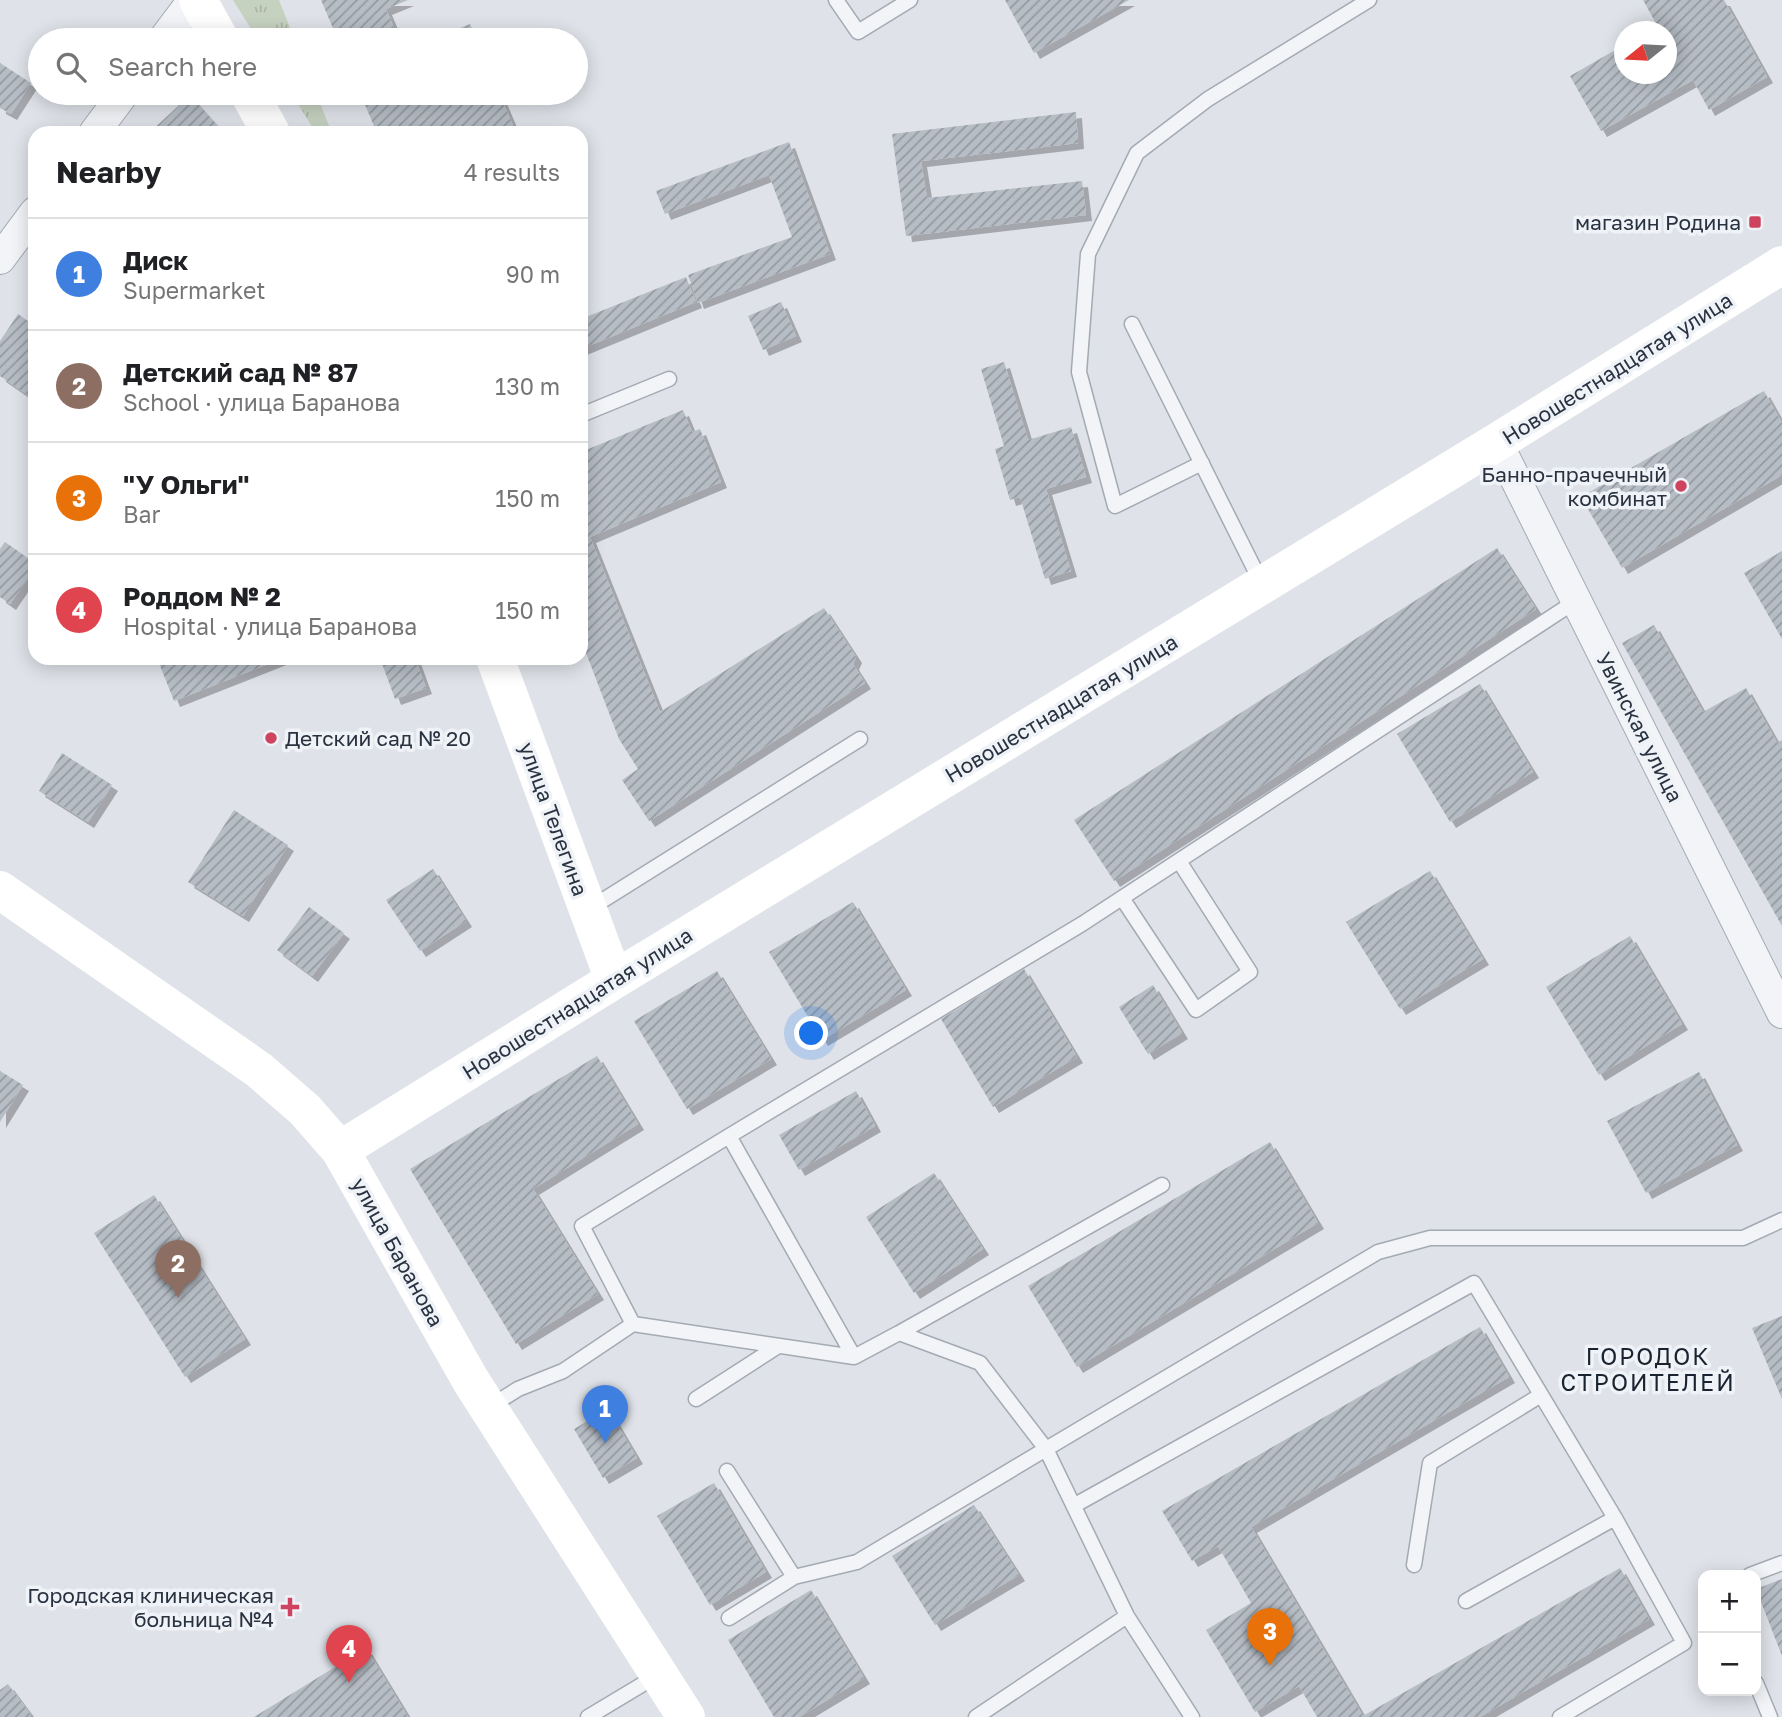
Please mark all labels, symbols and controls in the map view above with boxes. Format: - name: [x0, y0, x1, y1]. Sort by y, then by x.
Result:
- north arrow: [1614, 21, 1677, 84]
- search box: [28, 28, 588, 105]
- icon: search: [52, 48, 90, 86]
- text: Search here: [108, 51, 257, 82]
- text: Nearby: [56, 154, 161, 190]
- text: 4 results: [464, 158, 560, 186]
- place label: магазин Родина: [1575, 209, 1741, 235]
- marker: магазин Родина: [1747, 214, 1763, 230]
- text: Диск: [123, 245, 188, 276]
- text: 1: [73, 260, 85, 288]
- text: 90 m: [506, 260, 560, 288]
- text: Supermarket: [123, 276, 266, 304]
- street label: Новошестнадцатая улица: [1497, 286, 1737, 450]
- text: Детский сад № 87: [123, 357, 358, 388]
- text: 2: [72, 372, 86, 400]
- text: 130 m: [495, 372, 560, 400]
- text: School · улица Баранова: [123, 388, 400, 416]
- place label: Банно-прачечный комбинат: [1481, 461, 1667, 511]
- text: "У Ольги": [123, 469, 250, 500]
- marker: Банно-прачечный комбинат: [1673, 478, 1689, 494]
- text: 3: [72, 484, 86, 512]
- text: 150 m: [495, 484, 560, 512]
- text: Bar: [123, 500, 160, 528]
- text: Роддом № 2: [123, 581, 281, 612]
- text: 4: [72, 596, 86, 624]
- text: 150 m: [495, 596, 560, 624]
- text: Hospital · улица Баранова: [123, 612, 417, 640]
- street label: Новошестнадцатая улица: [940, 628, 1182, 788]
- street label: Увинская улица: [1591, 648, 1689, 806]
- place label: Детский сад № 20: [285, 725, 471, 751]
- marker: Детский сад № 20: [263, 730, 279, 746]
- street label: улица Телегина: [514, 739, 594, 899]
- street label: Новошестнадцатая улица: [457, 921, 697, 1085]
- your location: [794, 1016, 828, 1050]
- street label: улица Баранова: [346, 1173, 450, 1331]
- pin: 2: [155, 1240, 201, 1298]
- district label: ГОРОДОК СТРОИТЕЛЕЙ: [1560, 1342, 1736, 1396]
- pin: 1: [582, 1385, 628, 1443]
- map controls: [1698, 1570, 1761, 1696]
- button: +: [1698, 1570, 1761, 1633]
- place label: Городская клиническая больница №4: [27, 1582, 274, 1632]
- marker: Городская клиническая больница №4: [280, 1597, 300, 1617]
- pin: 3: [1247, 1608, 1293, 1666]
- pin: 4: [326, 1625, 372, 1683]
- button: −: [1698, 1633, 1761, 1696]

